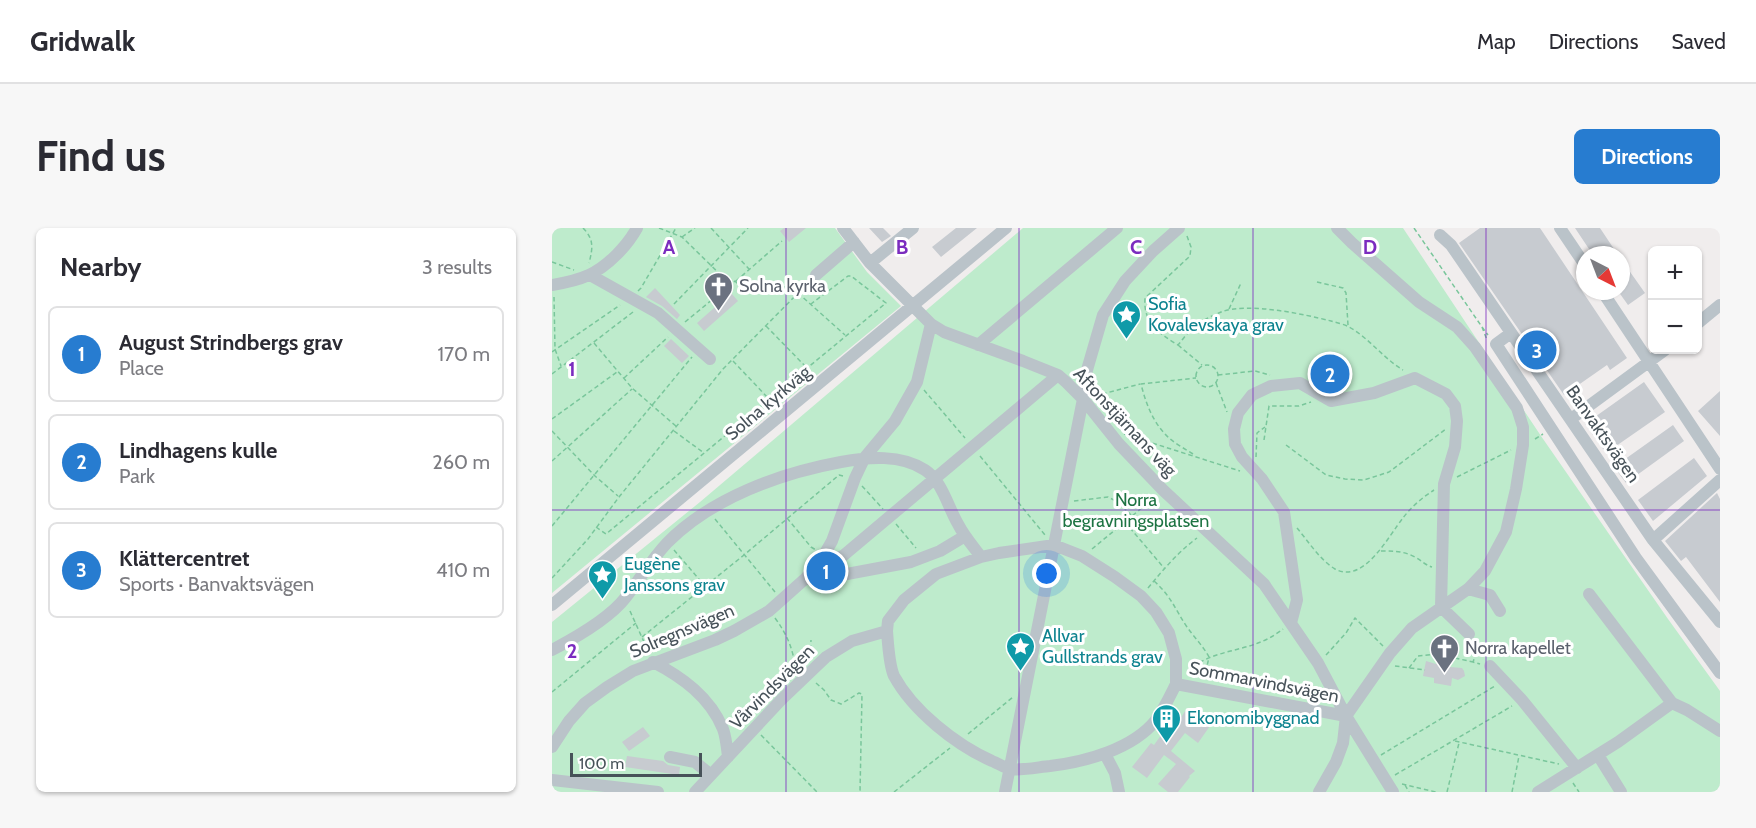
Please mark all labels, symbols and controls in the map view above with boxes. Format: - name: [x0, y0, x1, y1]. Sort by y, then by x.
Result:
- text: Gridwalk: [30, 24, 135, 58]
- text: Map: [1477, 29, 1516, 54]
- text: Directions: [1549, 29, 1638, 54]
- text: Saved: [1671, 29, 1726, 54]
- button: Directions: [1574, 129, 1720, 184]
- text: Find us: [36, 130, 165, 182]
- text: A: [663, 235, 676, 259]
- text: B: [896, 235, 908, 259]
- text: C: [1130, 235, 1142, 259]
- text: D: [1363, 235, 1377, 259]
- north arrow: [1576, 246, 1630, 300]
- map controls: [1648, 246, 1702, 354]
- button: +: [1648, 246, 1702, 300]
- text: Nearby: [60, 251, 141, 283]
- text: 3 results: [422, 255, 492, 279]
- church icon: Solna kyrka: [702, 270, 734, 312]
- place label: Solna kyrka: [739, 275, 826, 297]
- place label: Sofia Kovalevskaya grav: [1148, 293, 1284, 336]
- place icon: Sofia Kovalevskaya grav: [1111, 298, 1143, 340]
- button: −: [1648, 300, 1702, 354]
- pin: 3: [1518, 328, 1556, 372]
- text: August Strindbergs grav: [119, 329, 343, 356]
- text: 1: [78, 342, 85, 366]
- text: 170 m: [438, 342, 490, 366]
- pin: 2: [1310, 352, 1350, 396]
- text: Place: [119, 356, 164, 380]
- text: 1: [568, 357, 576, 381]
- street label: Solna kyrkväg: [721, 360, 816, 445]
- street label: Aftonstjärnans väg: [1069, 363, 1182, 482]
- street label: Banvaktsvägen: [1561, 381, 1645, 487]
- text: Lindhagens kulle: [119, 437, 277, 464]
- text: 2: [76, 450, 87, 474]
- text: 260 m: [432, 450, 490, 474]
- text: Park: [119, 464, 155, 488]
- park label: Norra begravningsplatsen: [1063, 489, 1209, 532]
- text: Klättercentret: [119, 545, 250, 572]
- pin: 1: [806, 548, 846, 594]
- place label: Eugène Janssons grav: [623, 553, 725, 596]
- text: 3: [76, 558, 87, 582]
- text: 410 m: [436, 558, 490, 582]
- place icon: Eugène Janssons grav: [587, 558, 619, 600]
- your location: [1032, 559, 1061, 588]
- text: Sports · Banvaktsvägen: [119, 572, 314, 596]
- street label: Solregnsvägen: [626, 599, 738, 663]
- place label: Allvar Gullstrands grav: [1042, 625, 1163, 668]
- place icon: Allvar Gullstrands grav: [1005, 630, 1037, 672]
- church icon: Norra kapellet: [1428, 632, 1460, 674]
- place label: Norra kapellet: [1465, 637, 1571, 659]
- text: 2: [567, 639, 577, 663]
- street label: Vårvindsvägen: [725, 640, 819, 734]
- street label: Sommarvindsvägen: [1187, 657, 1341, 707]
- building icon: Ekonomibyggnad: [1150, 702, 1182, 744]
- place label: Ekonomibyggnad: [1187, 707, 1320, 729]
- scale bar: [570, 750, 702, 778]
- text: 100 m: [579, 754, 624, 773]

